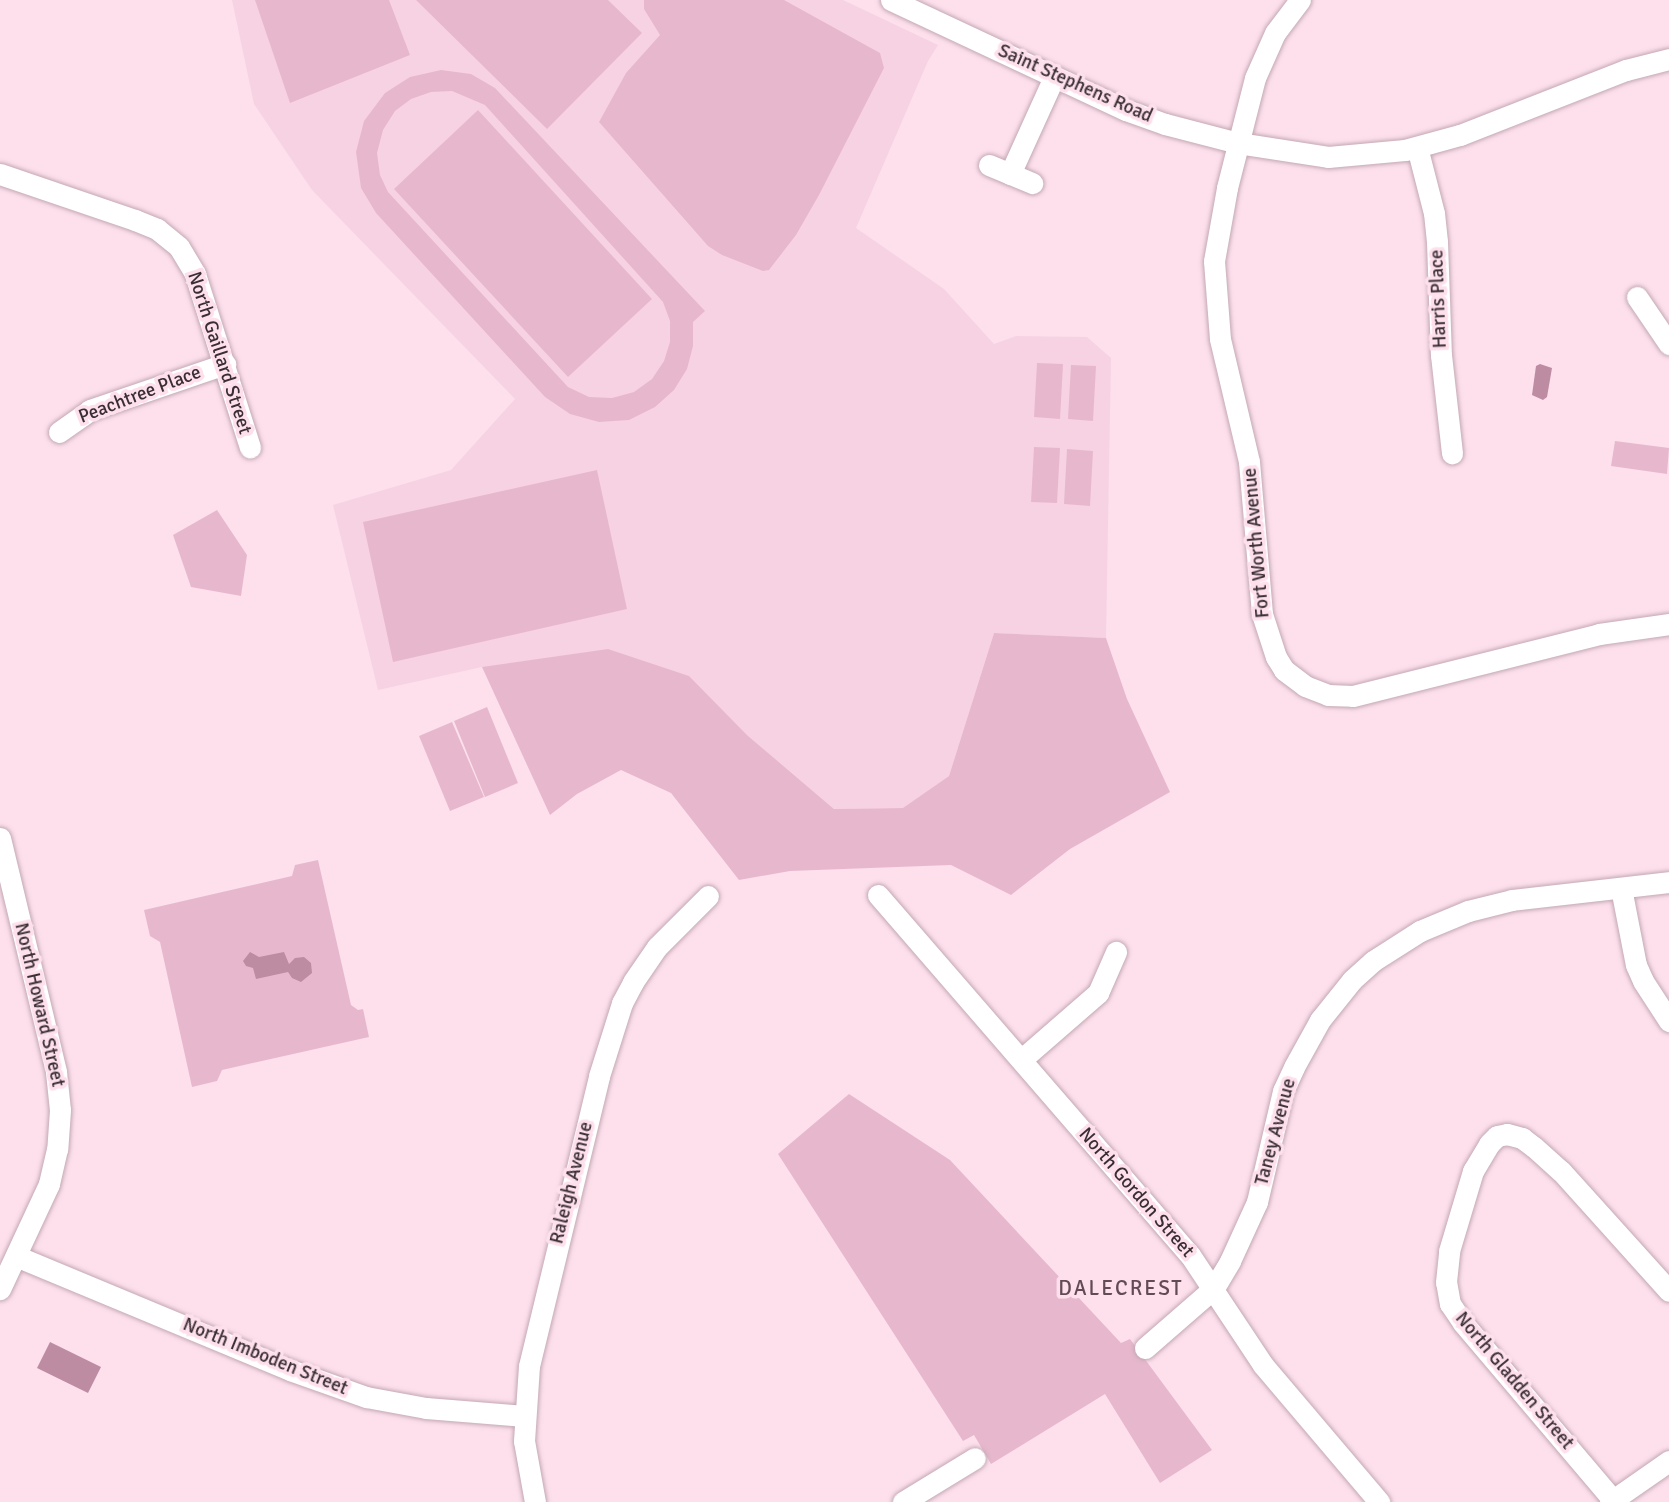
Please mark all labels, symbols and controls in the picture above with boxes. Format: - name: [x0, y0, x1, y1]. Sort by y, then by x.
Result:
- street label: Saint Stephens Road: [994, 40, 1156, 128]
- street label: Harris Place: [1426, 249, 1452, 349]
- street label: North Gaillard Street: [182, 269, 256, 437]
- street label: Peachtree Place: [76, 361, 204, 429]
- street label: Fort Worth Avenue: [1239, 467, 1275, 619]
- street label: North Howard Street: [9, 921, 69, 1089]
- street label: Taney Avenue: [1251, 1076, 1301, 1188]
- street label: Raleigh Avenue: [546, 1120, 598, 1246]
- street label: North Gordon Street: [1074, 1124, 1198, 1262]
- district label: DALECREST: [1059, 1275, 1183, 1301]
- street label: North Gladden Street: [1450, 1308, 1578, 1454]
- street label: North Imboden Street: [179, 1314, 351, 1400]

